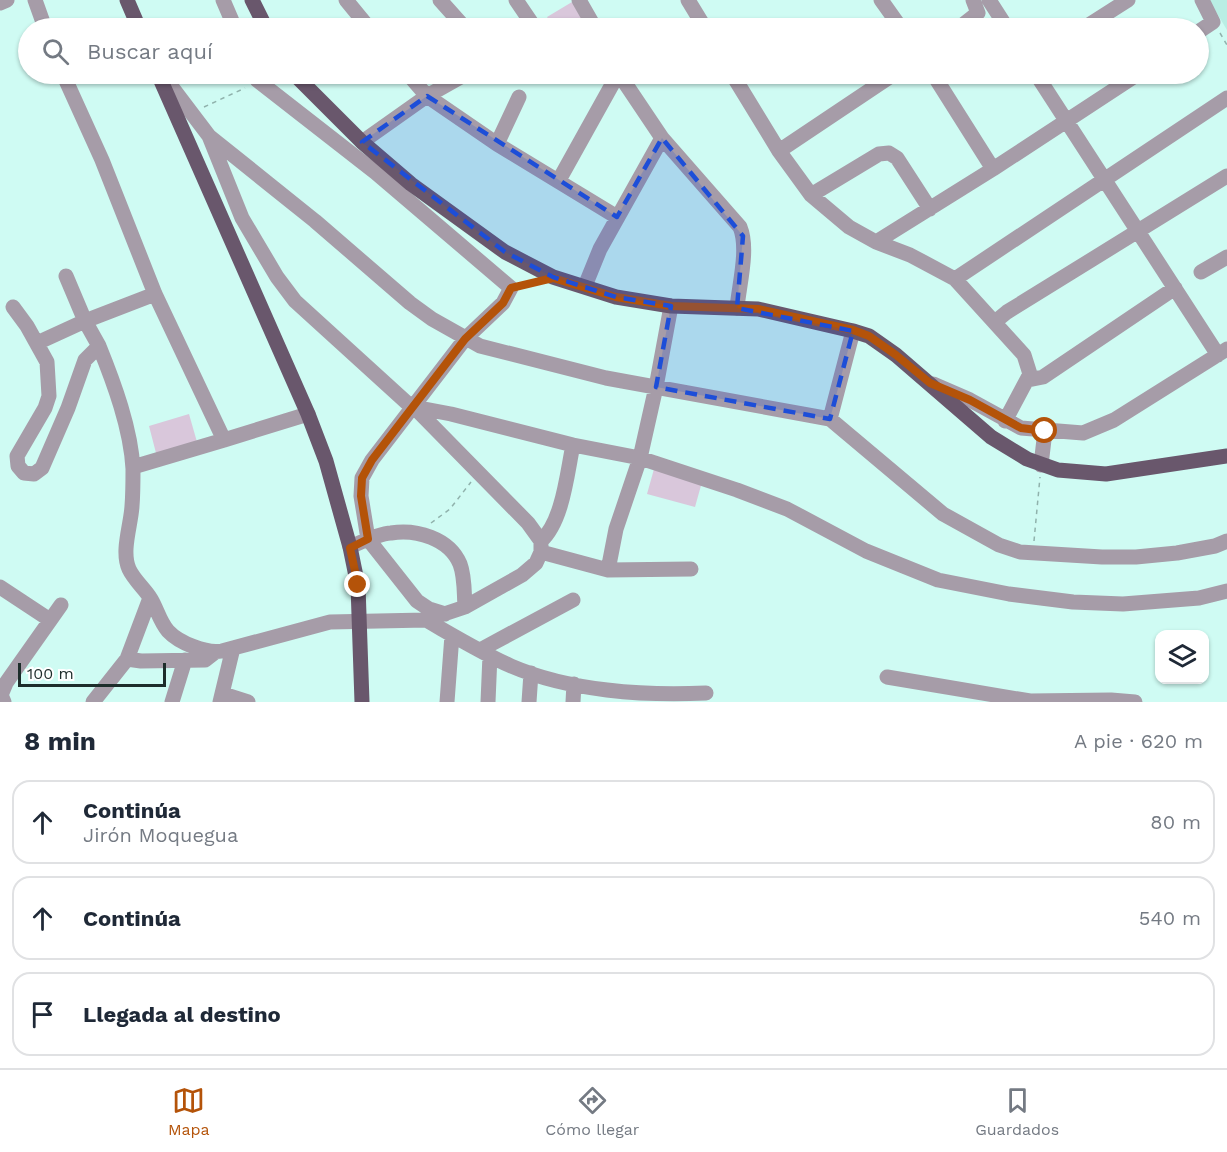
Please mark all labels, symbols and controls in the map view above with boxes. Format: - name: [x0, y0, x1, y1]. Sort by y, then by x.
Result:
- search box: [18, 18, 1209, 84]
- icon: search: [39, 35, 72, 68]
- text: Buscar aquí: [87, 39, 213, 64]
- route start: [1031, 417, 1057, 443]
- route end: [344, 571, 370, 597]
- map controls: [1155, 630, 1209, 684]
- button: layers: [1155, 630, 1209, 684]
- scale bar: [18, 660, 166, 688]
- text: 100 m: [27, 664, 74, 683]
- text: 8 min: [24, 726, 96, 756]
- text: A pie · 620 m: [1074, 729, 1203, 753]
- text: Continúa: [83, 798, 181, 823]
- icon: ahead: [26, 806, 59, 839]
- text: 80 m: [1150, 810, 1201, 834]
- text: Jirón Moquegua: [83, 823, 238, 847]
- icon: ahead: [26, 902, 59, 935]
- text: Continúa: [83, 906, 181, 931]
- text: 540 m: [1139, 906, 1201, 930]
- icon: arrive: [26, 998, 59, 1031]
- text: Llegada al destino: [83, 1002, 281, 1027]
- tab: Mapa: [168, 1084, 210, 1139]
- tab: Cómo llegar: [545, 1084, 639, 1139]
- tab: Guardados: [975, 1084, 1059, 1139]

